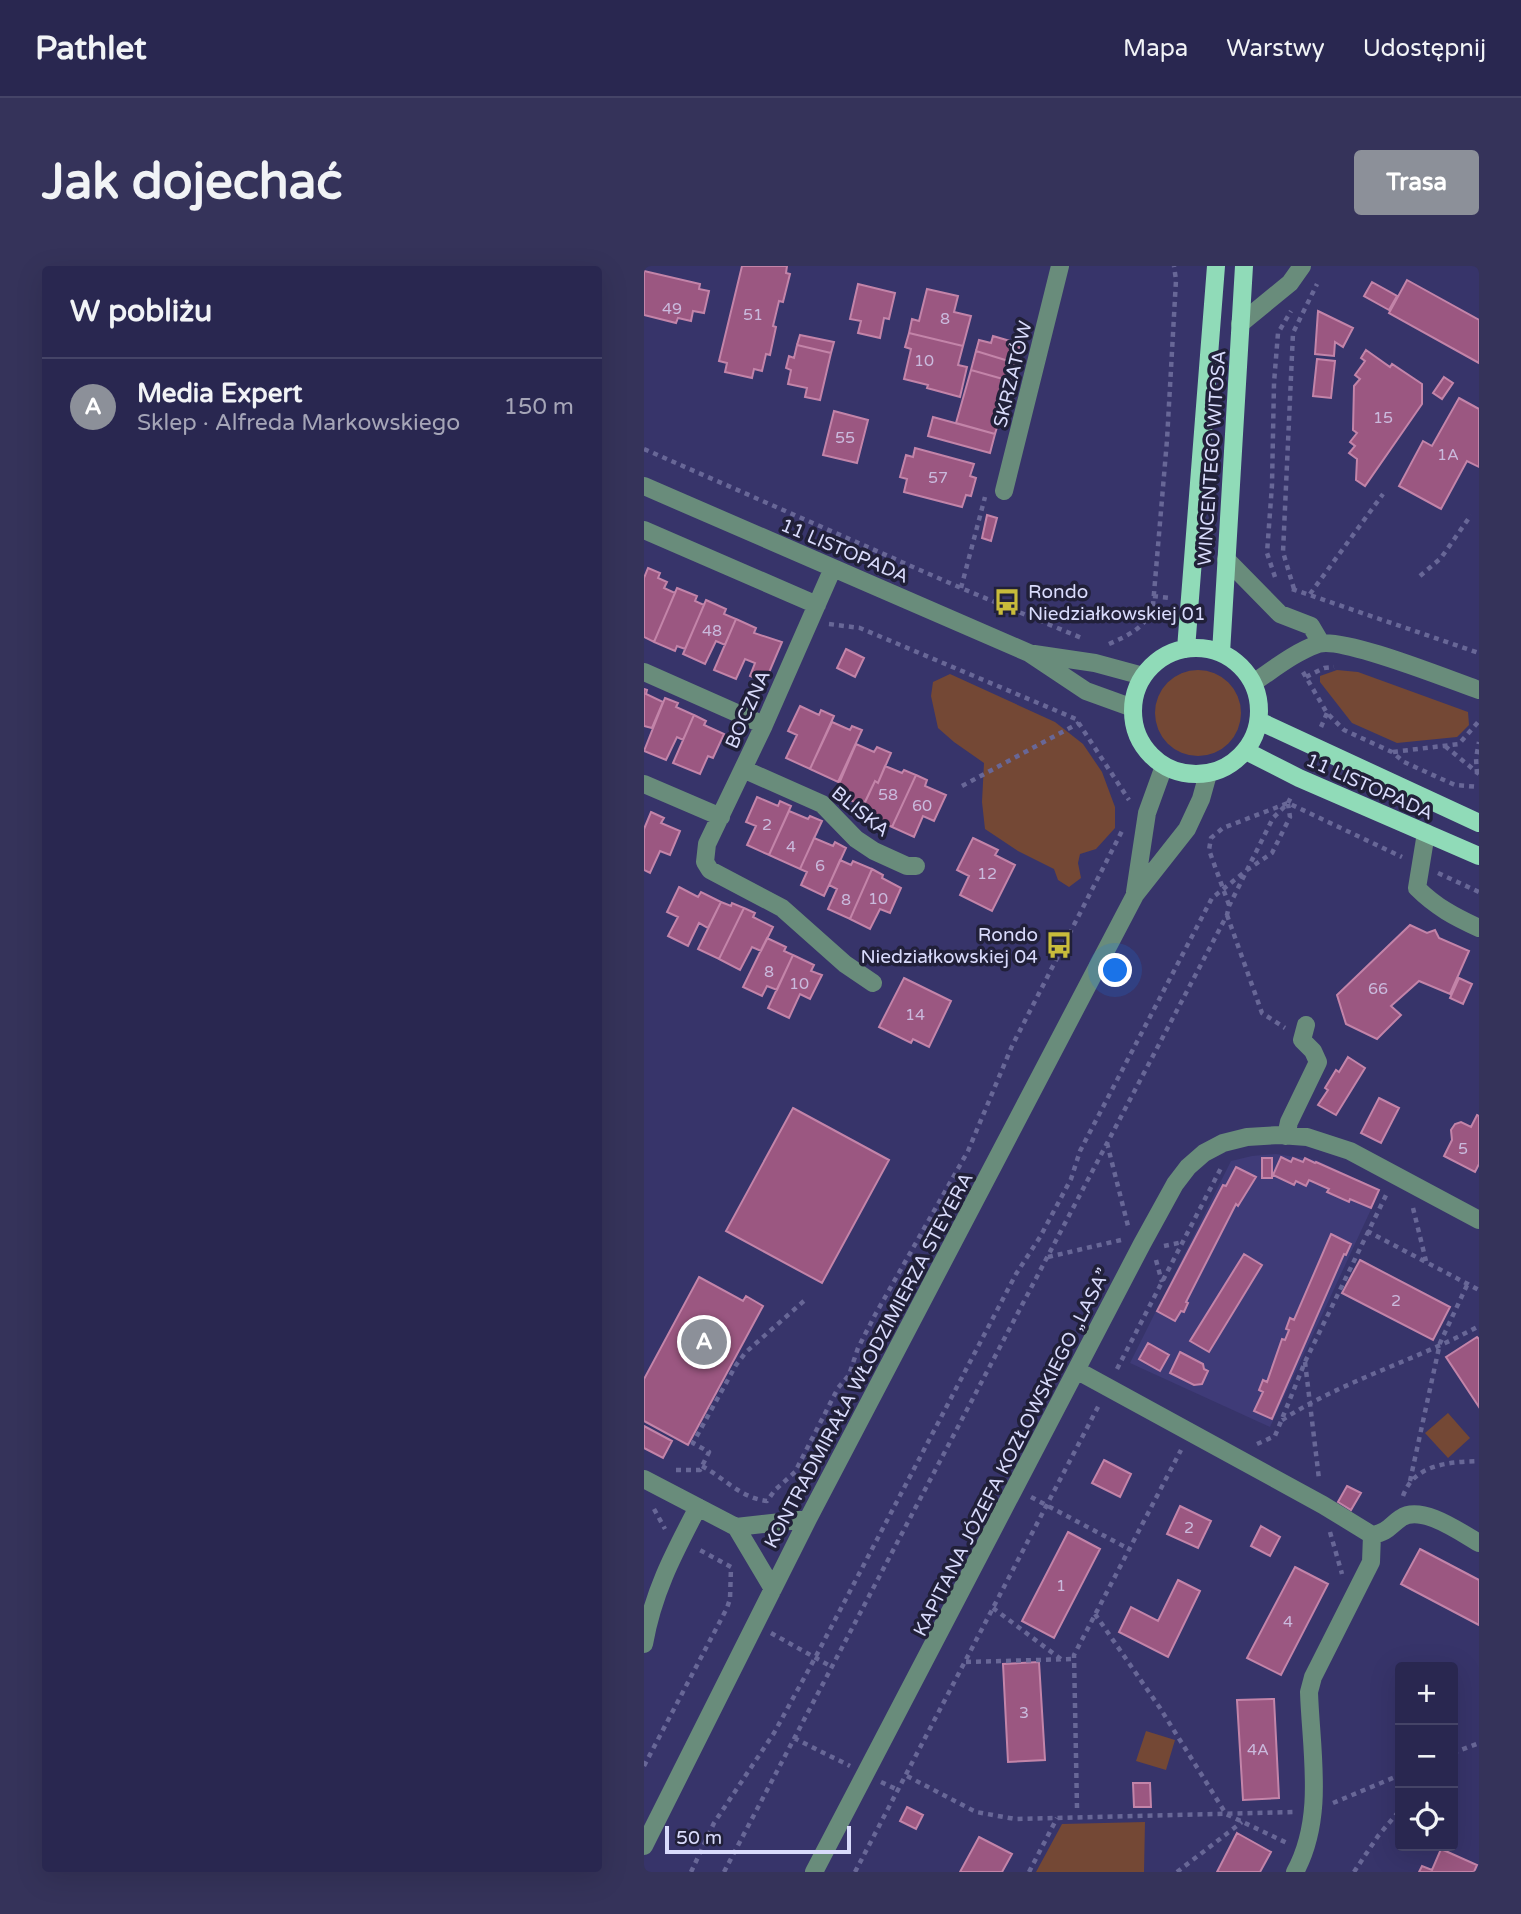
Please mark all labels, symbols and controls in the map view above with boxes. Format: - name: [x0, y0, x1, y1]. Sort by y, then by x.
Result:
- text: Pathlet: [35, 29, 147, 68]
- text: Mapa: [1123, 34, 1188, 63]
- text: Warstwy: [1226, 34, 1325, 63]
- text: Udostępnij: [1363, 34, 1486, 63]
- button: Trasa: [1354, 150, 1479, 215]
- text: Jak dojechać: [42, 153, 342, 212]
- text: W pobliżu: [70, 293, 212, 330]
- house number: 49: [662, 299, 682, 319]
- house number: 51: [743, 305, 763, 325]
- house number: 8: [940, 309, 950, 329]
- street label: SKRZATÓW: [988, 319, 1037, 430]
- street label: WINCENTEGO WITOSA: [1193, 350, 1230, 566]
- house number: 10: [914, 351, 934, 371]
- text: Media Expert: [137, 378, 302, 409]
- text: A: [84, 393, 102, 421]
- text: 150 m: [504, 393, 574, 421]
- house number: 15: [1373, 408, 1393, 428]
- text: Sklep · Alfreda Markowskiego: [137, 409, 460, 437]
- house number: 55: [835, 428, 855, 448]
- house number: 1A: [1437, 445, 1459, 465]
- house number: 57: [928, 468, 948, 488]
- street label: 11 LISTOPADA: [777, 514, 912, 588]
- place label: Rondo Niedziałkowskiej 01: [1028, 581, 1206, 625]
- bus stop icon: Rondo Niedziałkowskiej 01: [992, 587, 1022, 617]
- house number: 48: [702, 621, 722, 641]
- street label: BOCZNA: [721, 667, 775, 752]
- street label: 11 LISTOPADA: [1303, 749, 1437, 825]
- street label: BLISKA: [827, 782, 894, 842]
- house number: 58: [878, 785, 898, 805]
- house number: 60: [912, 796, 932, 816]
- house number: 2: [762, 815, 772, 835]
- house number: 4: [786, 837, 796, 857]
- house number: 6: [815, 856, 825, 876]
- house number: 12: [977, 864, 997, 884]
- house number: 10: [868, 889, 888, 909]
- house number: 8: [841, 890, 851, 910]
- place label: Rondo Niedziałkowskiej 04: [860, 924, 1038, 968]
- bus stop icon: Rondo Niedziałkowskiej 04: [1044, 930, 1074, 960]
- your location: [1098, 953, 1132, 987]
- house number: 8: [764, 962, 774, 982]
- house number: 10: [789, 974, 809, 994]
- house number: 66: [1368, 979, 1388, 999]
- house number: 14: [905, 1005, 925, 1025]
- house number: 5: [1458, 1139, 1468, 1159]
- street label: KONTRADMIRAŁA WŁODZIMIERZA STEYERA: [760, 1169, 978, 1552]
- street label: KAPITANA JÓZEFA KOZŁOWSKIEGO „LASA”: [908, 1264, 1115, 1640]
- house number: 2: [1391, 1291, 1401, 1311]
- pin: A: [681, 1316, 727, 1368]
- house number: 2: [1184, 1518, 1194, 1538]
- house number: 1: [1056, 1576, 1066, 1596]
- house number: 4: [1283, 1612, 1293, 1632]
- map controls: [1395, 1662, 1458, 1851]
- button: +: [1395, 1662, 1458, 1725]
- house number: 3: [1019, 1703, 1029, 1723]
- button: −: [1395, 1725, 1458, 1788]
- house number: 4A: [1247, 1740, 1269, 1760]
- button: locate: [1395, 1788, 1458, 1851]
- scale bar: [665, 1823, 850, 1855]
- text: 50 m: [676, 1827, 722, 1849]

